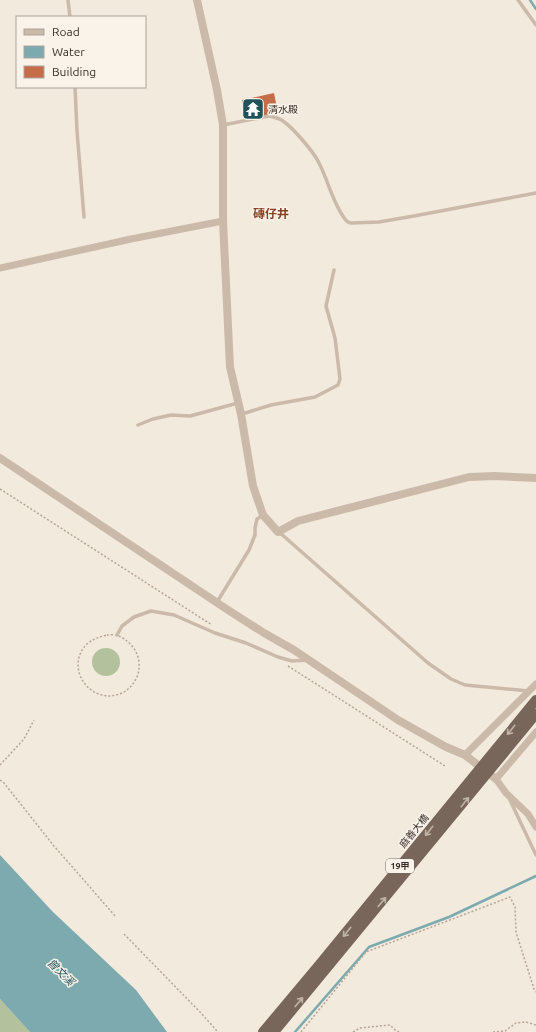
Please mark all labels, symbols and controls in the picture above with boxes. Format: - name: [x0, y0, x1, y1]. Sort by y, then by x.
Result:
- legend: [16, 16, 146, 88]
- text: Road: [52, 25, 80, 38]
- text: Water: [52, 45, 85, 58]
- text: Building: [52, 65, 96, 78]
- temple icon: 清水殿: [240, 96, 266, 122]
- place label: 清水殿: [268, 104, 298, 115]
- district label: 磚仔井: [253, 207, 289, 220]
- one-way arrow: [507, 725, 516, 736]
- one-way arrow: [460, 796, 469, 807]
- street label: 麻善大橋: [397, 812, 431, 850]
- one-way arrow: [425, 826, 434, 836]
- road number: 19甲: [386, 859, 414, 873]
- one-way arrow: [378, 897, 387, 907]
- one-way arrow: [342, 926, 351, 937]
- water label: 曾文溪: [45, 956, 78, 989]
- one-way arrow: [295, 997, 304, 1007]

